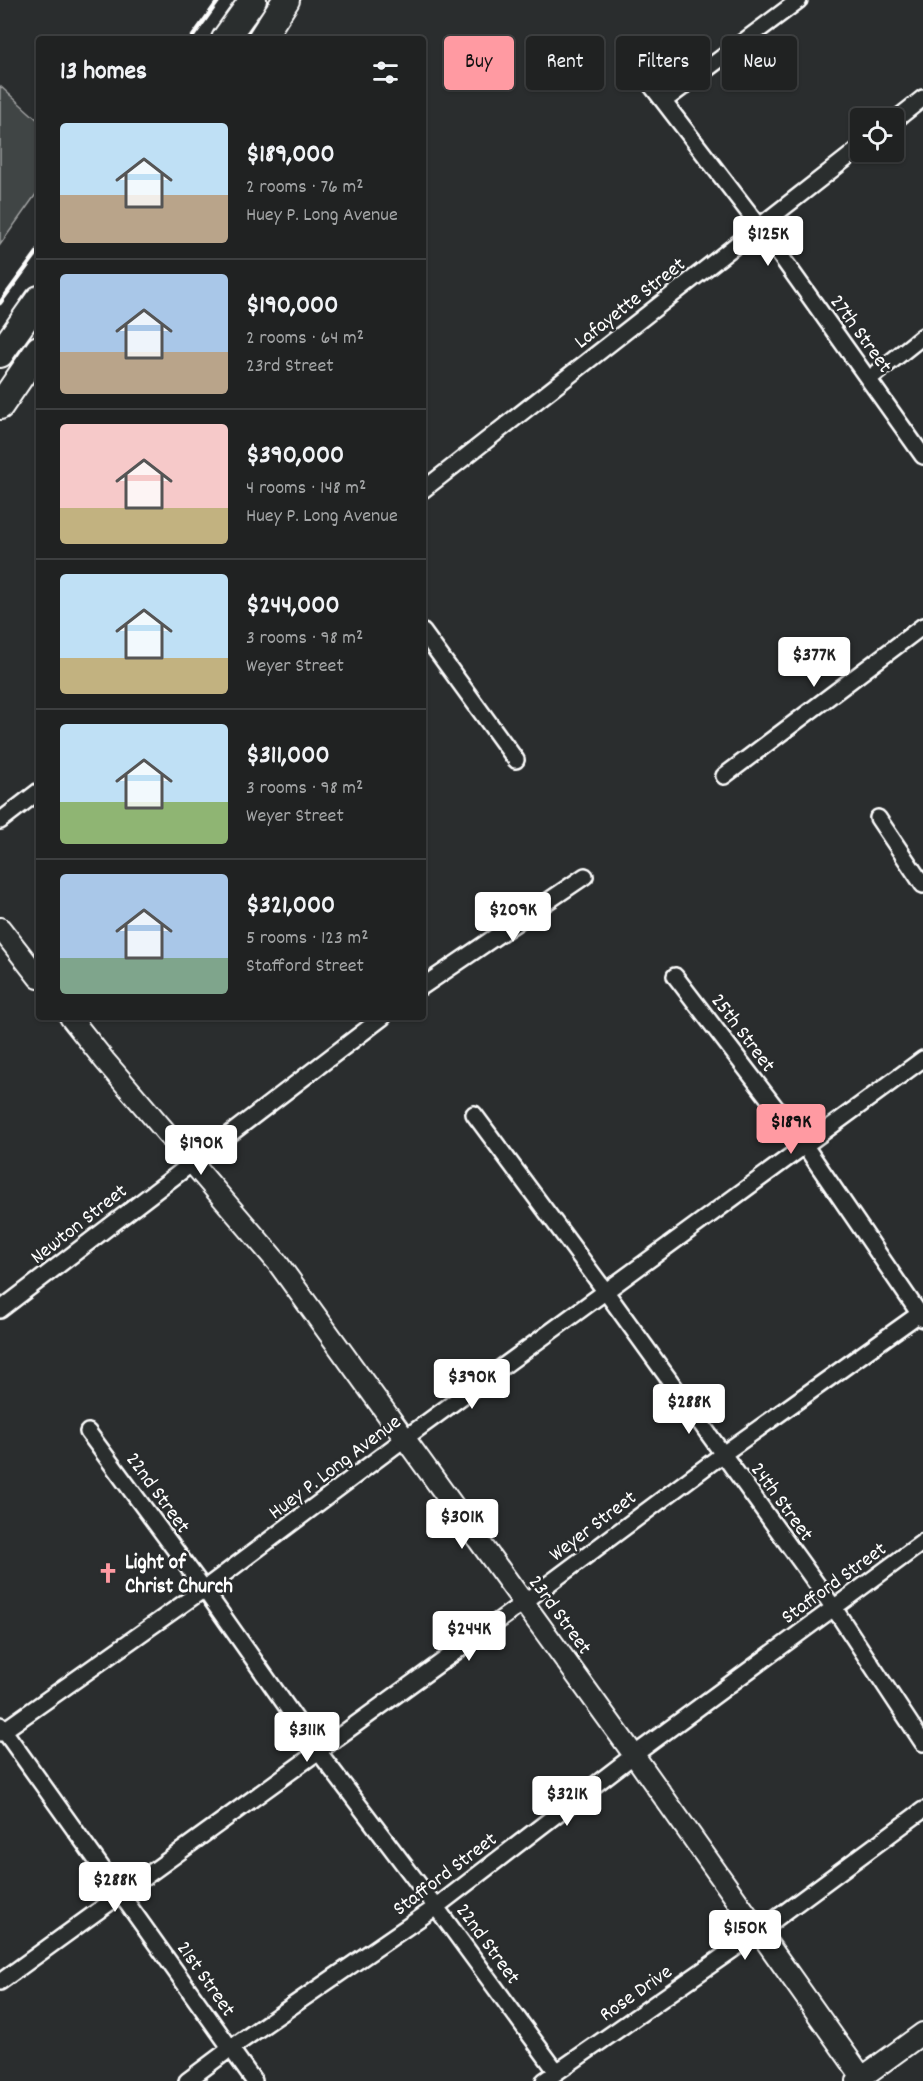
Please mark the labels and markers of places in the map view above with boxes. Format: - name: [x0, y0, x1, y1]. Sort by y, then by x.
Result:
- pin: $125K: [726, 216, 810, 267]
- pin: $377K: [772, 637, 856, 688]
- pin: $209K: [471, 892, 555, 943]
- pin: $189K: [749, 1104, 833, 1155]
- pin: $190K: [159, 1125, 243, 1176]
- pin: $390K: [430, 1359, 514, 1410]
- pin: $288K: [647, 1384, 731, 1435]
- pin: $301K: [420, 1499, 504, 1550]
- place label: Light of Christ Church: [125, 1549, 233, 1603]
- church icon: Light of Christ Church: [96, 1561, 120, 1585]
- pin: $244K: [427, 1611, 511, 1662]
- pin: $311K: [265, 1712, 349, 1763]
- pin: $321K: [525, 1776, 609, 1827]
- pin: $288K: [73, 1862, 157, 1913]
- pin: $150K: [703, 1910, 787, 1961]

